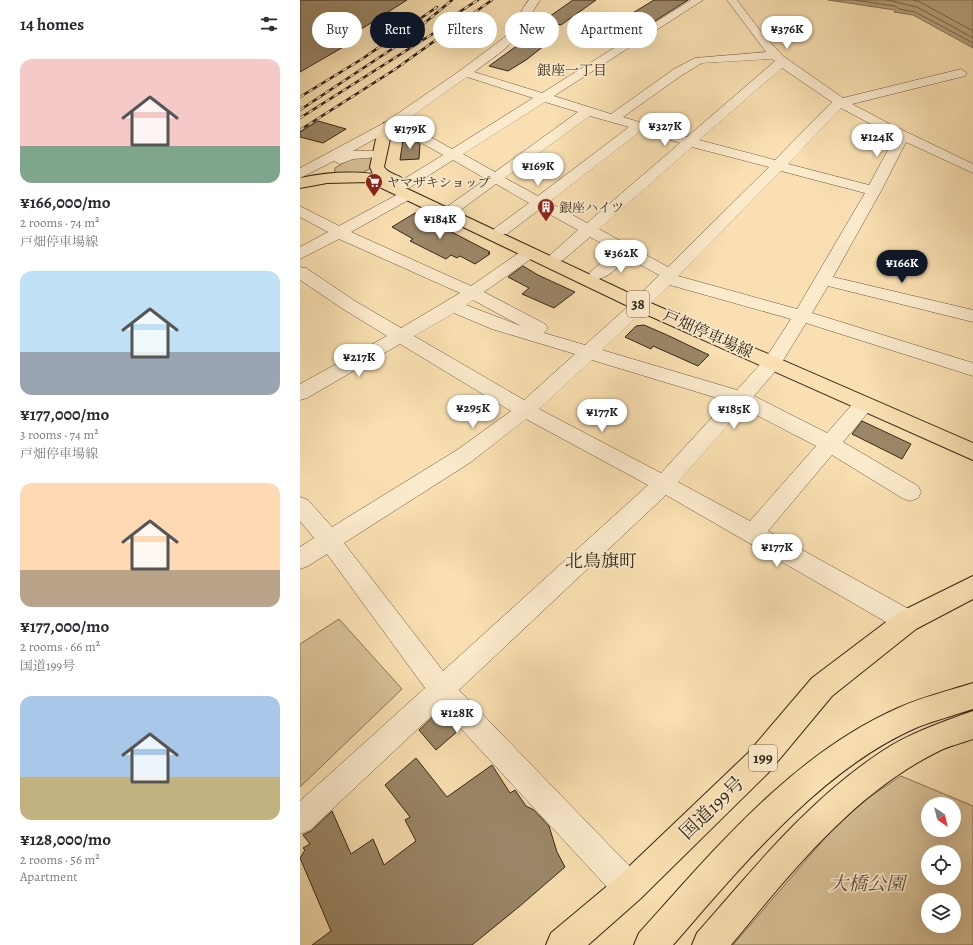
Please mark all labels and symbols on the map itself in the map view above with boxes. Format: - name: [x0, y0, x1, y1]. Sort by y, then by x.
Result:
- pin: ¥376K: [759, 16, 815, 50]
- district label: 銀座一丁目: [537, 61, 607, 80]
- pin: ¥327K: [637, 113, 693, 147]
- pin: ¥179K: [382, 116, 438, 150]
- pin: ¥124K: [849, 124, 905, 158]
- pin: ¥169K: [510, 153, 566, 187]
- supermarket icon: ヤマザキショップ: [364, 172, 384, 197]
- place label: ヤマザキショップ: [387, 174, 491, 191]
- building icon: 銀座ハイツ: [536, 197, 556, 222]
- place label: 銀座ハイツ: [559, 199, 624, 216]
- pin: ¥184K: [412, 206, 468, 240]
- pin: ¥362K: [593, 240, 649, 274]
- pin: ¥166K: [874, 250, 930, 284]
- road number: 38: [627, 291, 649, 317]
- street label: 戸畑停車場線: [660, 304, 756, 364]
- pin: ¥217K: [331, 344, 387, 378]
- pin: ¥295K: [445, 395, 501, 429]
- pin: ¥185K: [706, 396, 762, 430]
- pin: ¥177K: [574, 399, 630, 433]
- pin: ¥177K: [749, 534, 805, 568]
- district label: 北鳥旗町: [565, 549, 637, 573]
- pin: ¥128K: [429, 700, 485, 734]
- road number: 199: [749, 745, 777, 771]
- street label: 国道199号: [674, 771, 750, 845]
- north arrow: [921, 797, 961, 837]
- park label: 大橋公園: [829, 871, 908, 897]

